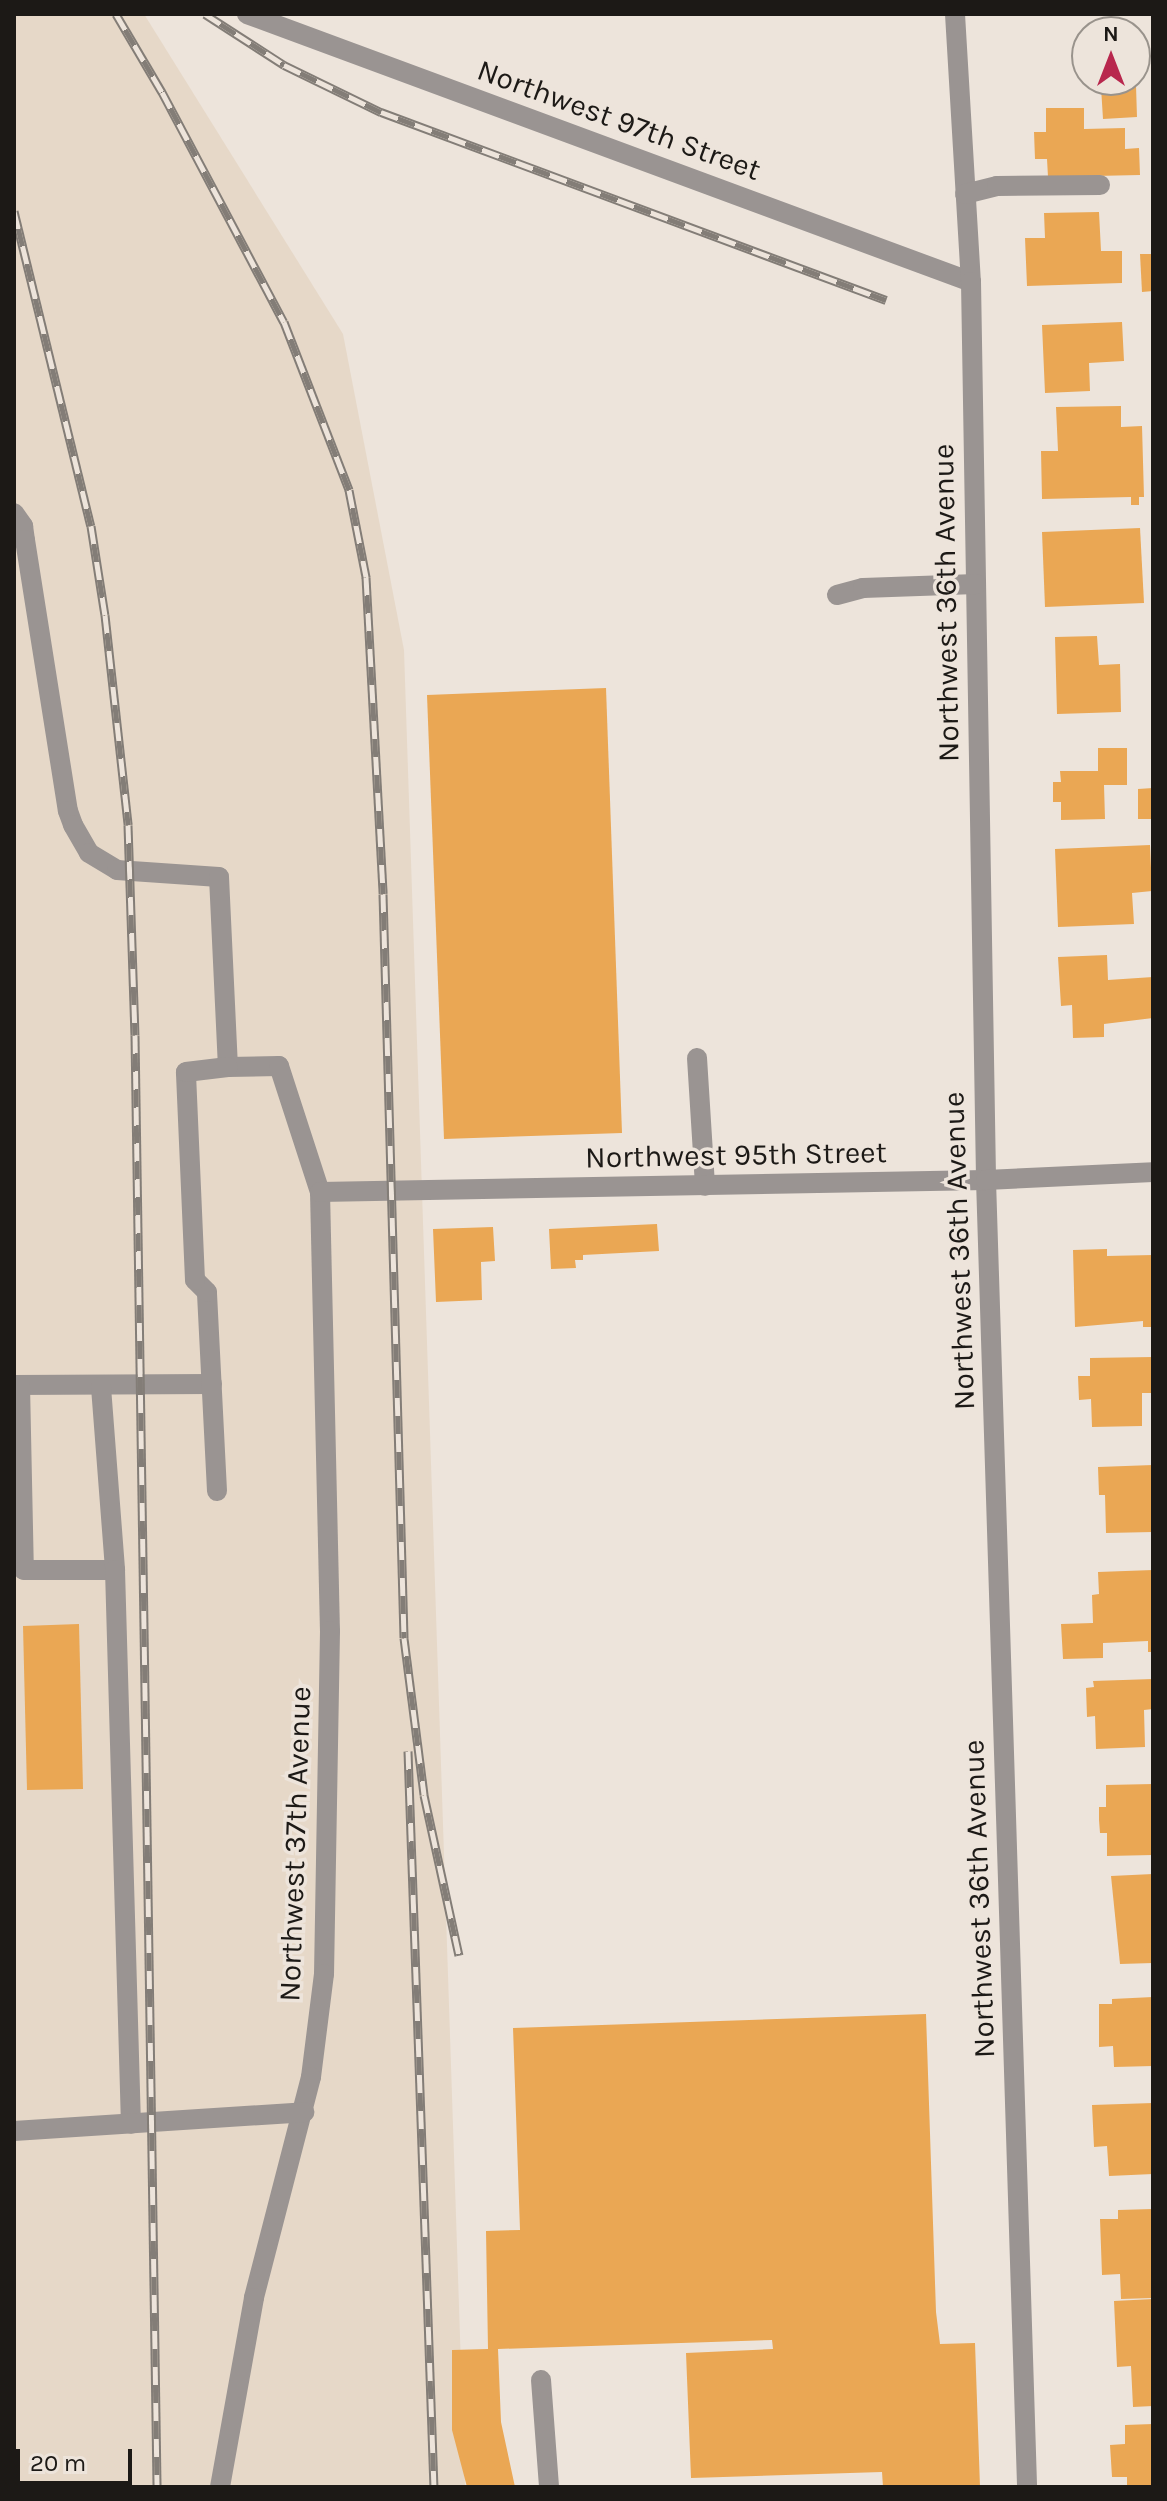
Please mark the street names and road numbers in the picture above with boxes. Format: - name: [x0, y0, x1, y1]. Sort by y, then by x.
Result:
- street label: Northwest 97th Street: [472, 52, 766, 188]
- street label: Northwest 36th Avenue: [925, 443, 967, 763]
- street label: Northwest 36th Avenue: [935, 1091, 983, 1411]
- street label: Northwest 95th Street: [585, 1134, 887, 1176]
- street label: Northwest 37th Avenue: [272, 1686, 318, 2002]
- street label: Northwest 36th Avenue: [955, 1739, 1003, 2059]

